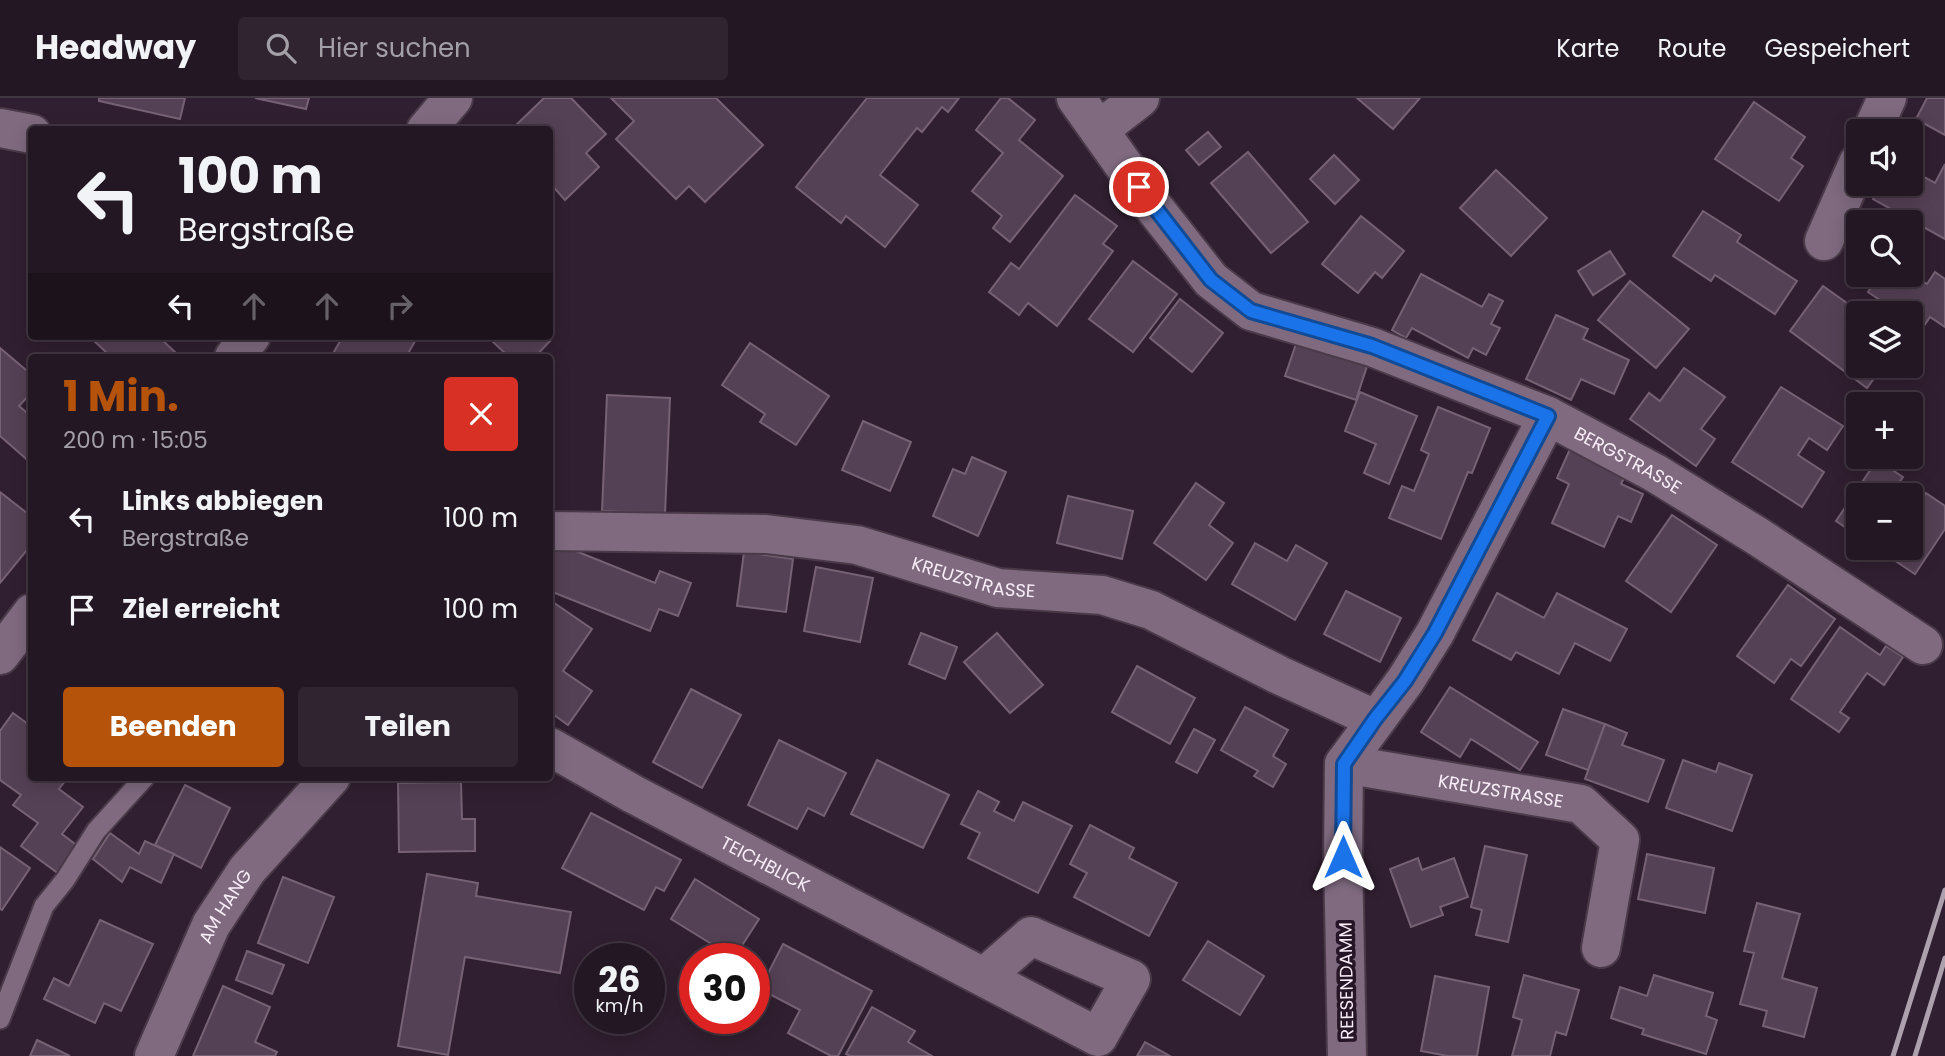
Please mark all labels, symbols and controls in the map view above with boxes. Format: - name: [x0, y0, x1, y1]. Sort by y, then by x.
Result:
- search box: [238, 17, 728, 80]
- text: Headway: [35, 24, 196, 71]
- icon: search: [262, 29, 300, 67]
- text: Hier suchen: [318, 30, 471, 66]
- text: Karte: [1556, 32, 1619, 65]
- text: Route: [1657, 32, 1726, 65]
- text: Gespeichert: [1764, 32, 1910, 65]
- map controls: [1846, 119, 1923, 560]
- button: sound: [1846, 119, 1923, 196]
- text: 100 m: [178, 142, 323, 210]
- icon: left: [63, 154, 154, 245]
- pin: [1109, 157, 1169, 217]
- icon: arrive: [1120, 168, 1158, 206]
- text: Bergstraße: [178, 207, 355, 252]
- button: search: [1846, 210, 1923, 287]
- icon: left: [162, 287, 200, 325]
- icon: ahead: [235, 287, 273, 325]
- icon: ahead: [308, 287, 346, 325]
- icon: right: [381, 287, 419, 325]
- button: layers: [1846, 301, 1923, 378]
- text: 1 Min.: [63, 367, 179, 426]
- button: close: [444, 377, 518, 451]
- button: +: [1846, 392, 1923, 469]
- street label: BERGSTRASSE: [1570, 420, 1687, 499]
- text: 200 m · 15:05: [63, 424, 208, 456]
- text: Links abbiegen: [122, 483, 324, 519]
- button: −: [1846, 483, 1923, 560]
- icon: left: [63, 500, 101, 538]
- text: 100 m: [443, 500, 518, 536]
- text: Bergstraße: [122, 522, 249, 554]
- street label: KREUZSTRASSE: [909, 550, 1036, 603]
- icon: arrive: [63, 591, 101, 629]
- text: Ziel erreicht: [122, 591, 280, 627]
- text: 100 m: [443, 591, 518, 627]
- button: Beenden: [63, 687, 284, 767]
- button: Teilen: [298, 687, 518, 767]
- street label: KREUZSTRASSE: [1436, 768, 1565, 813]
- position arrow: [1306, 820, 1380, 894]
- street label: TEICHBLICK: [716, 830, 815, 897]
- street label: AM HANG: [192, 864, 257, 947]
- street label: REESENDAMM: [1332, 922, 1360, 1040]
- speed limit sign: 30: [679, 943, 770, 1034]
- text: 26: [598, 955, 641, 1004]
- text: km/h: [596, 993, 643, 1018]

